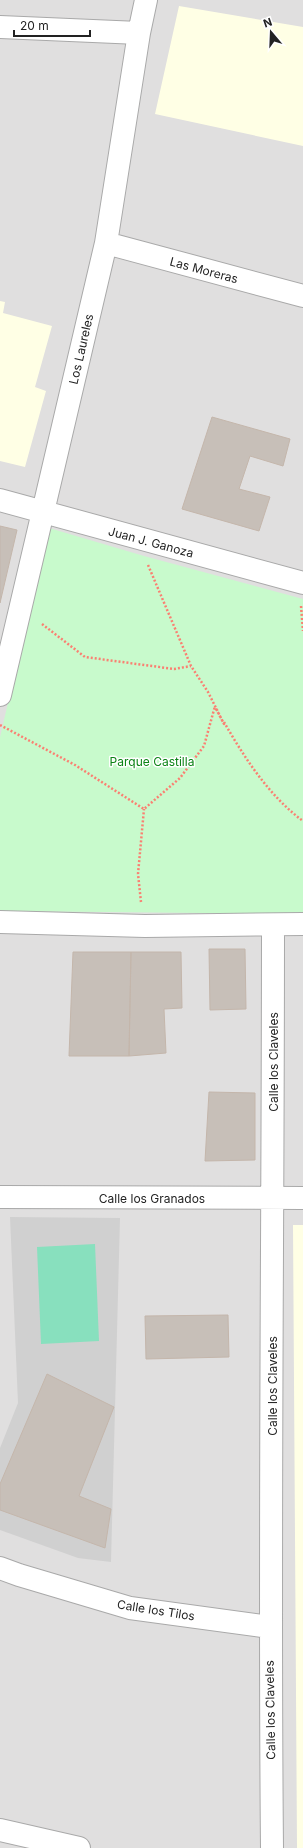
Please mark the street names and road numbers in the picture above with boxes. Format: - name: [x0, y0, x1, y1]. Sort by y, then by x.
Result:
- street label: Las Moreras: [168, 254, 240, 286]
- street label: Los Laureles: [66, 312, 96, 386]
- street label: Juan J. Ganoza: [107, 523, 195, 561]
- street label: Calle los Claveles: [266, 1012, 281, 1112]
- street label: Calle los Granados: [99, 1191, 205, 1206]
- street label: Calle los Claveles: [265, 1336, 280, 1436]
- street label: Calle los Tilos: [116, 1596, 196, 1624]
- street label: Calle los Claveles: [262, 1660, 278, 1760]

